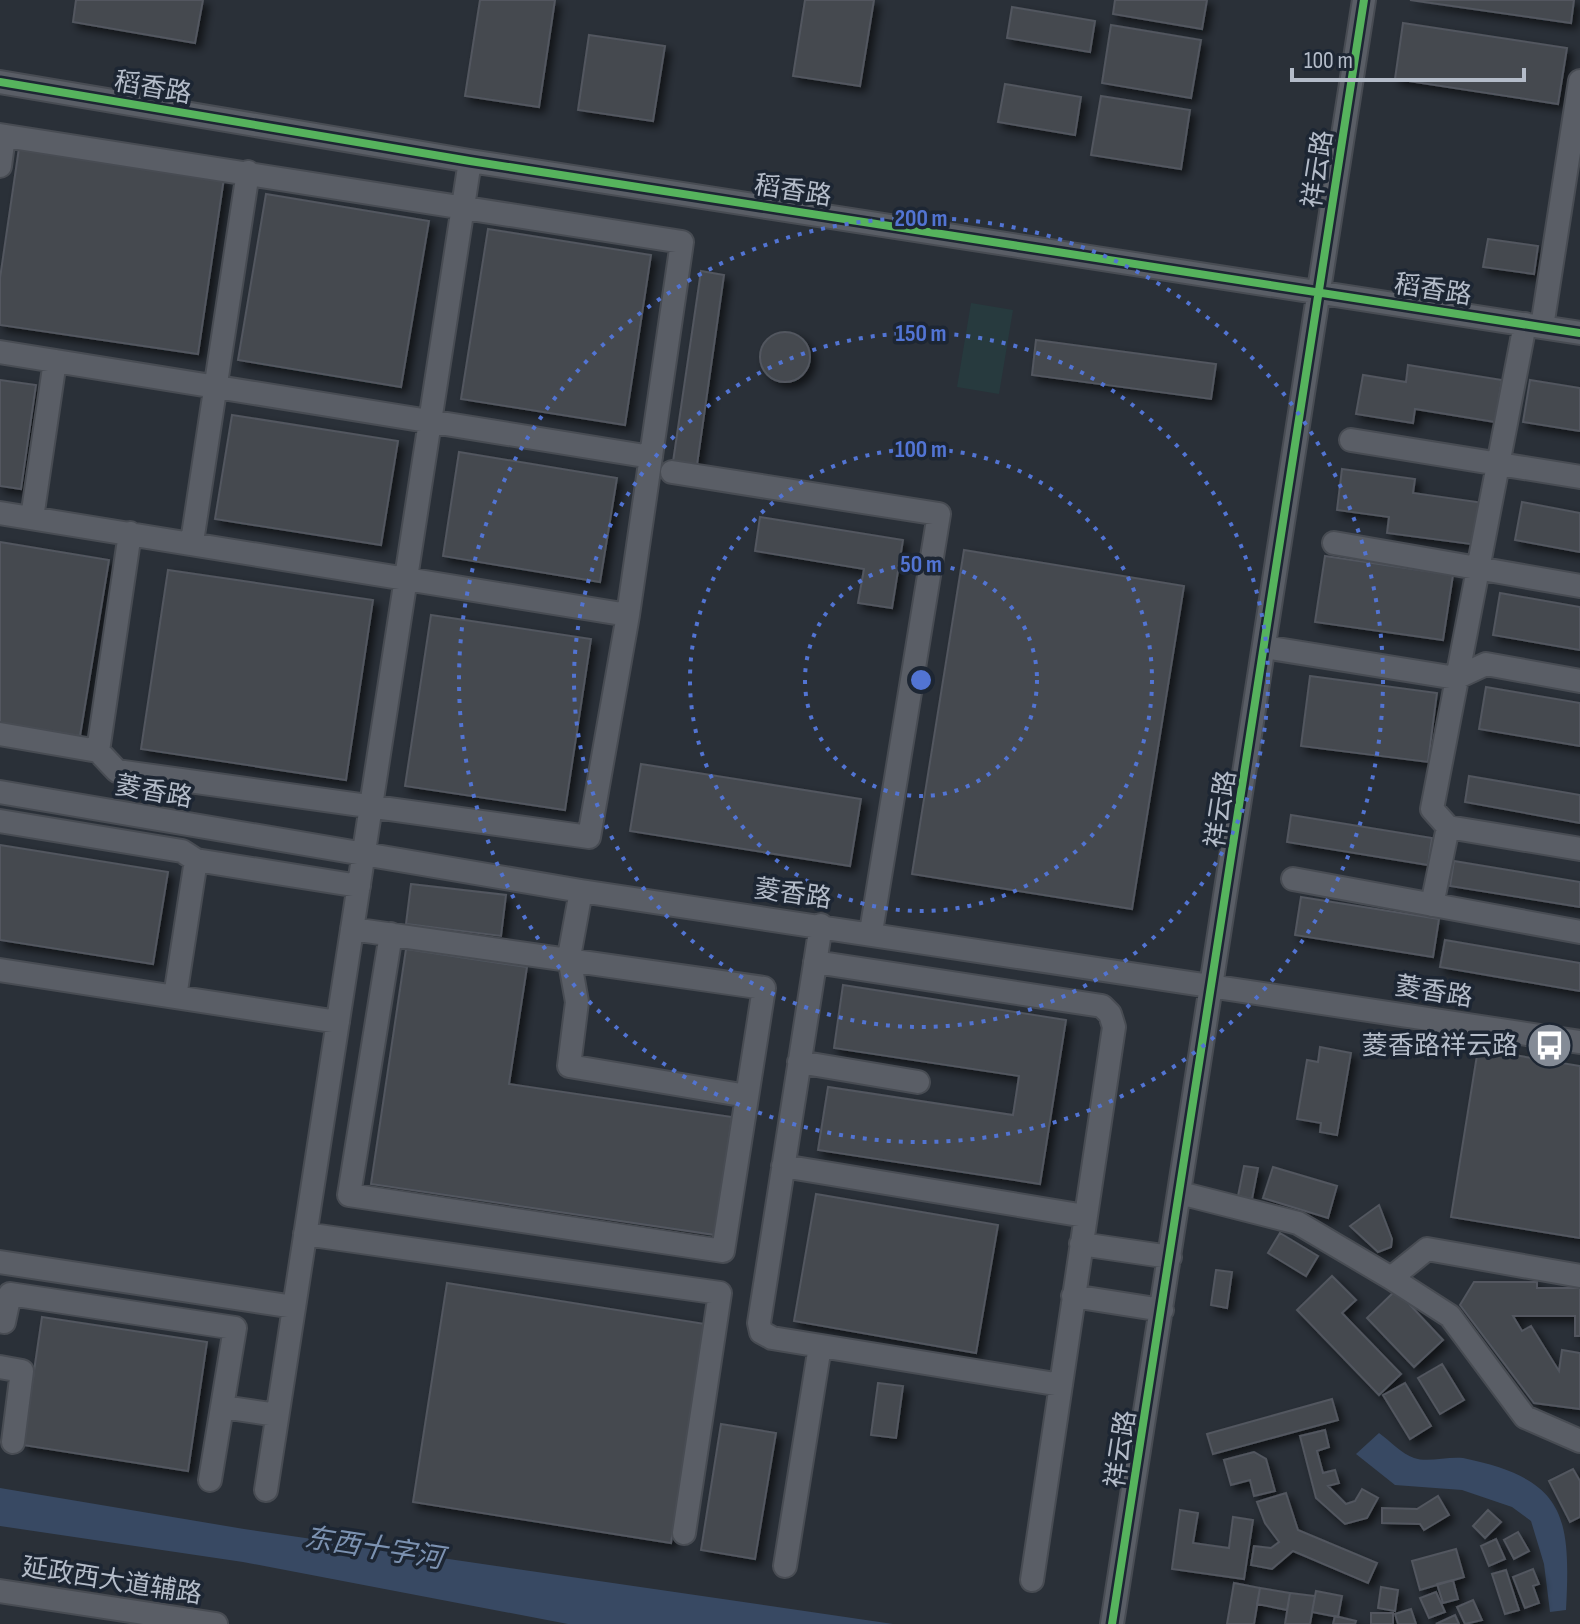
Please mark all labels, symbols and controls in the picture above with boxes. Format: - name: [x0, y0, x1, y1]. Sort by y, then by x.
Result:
- scale bar: [1292, 32, 1524, 82]
- text: 100 m: [1304, 46, 1353, 75]
- street label: 稻香路: [112, 66, 194, 111]
- street label: 祥云路: [1297, 128, 1340, 210]
- street label: 稻香路: [752, 170, 834, 213]
- text: 200 m: [894, 204, 948, 233]
- street label: 稻香路: [1392, 269, 1474, 312]
- text: 150 m: [895, 319, 947, 348]
- text: 100 m: [895, 435, 947, 464]
- text: 50 m: [900, 550, 942, 579]
- centre of rings: [907, 666, 935, 694]
- street label: 祥云路: [1200, 768, 1243, 850]
- street label: 菱香路: [113, 770, 195, 815]
- street label: 菱香路: [752, 874, 834, 915]
- street label: 菱香路: [1393, 971, 1475, 1014]
- bus stop icon: 菱香路祥云路: [1525, 1021, 1573, 1069]
- place label: 菱香路祥云路: [1362, 1031, 1518, 1062]
- street label: 祥云路: [1100, 1408, 1143, 1490]
- water label: 东西十字河: [302, 1521, 450, 1577]
- street label: 延政西大道辅路: [19, 1552, 204, 1611]

